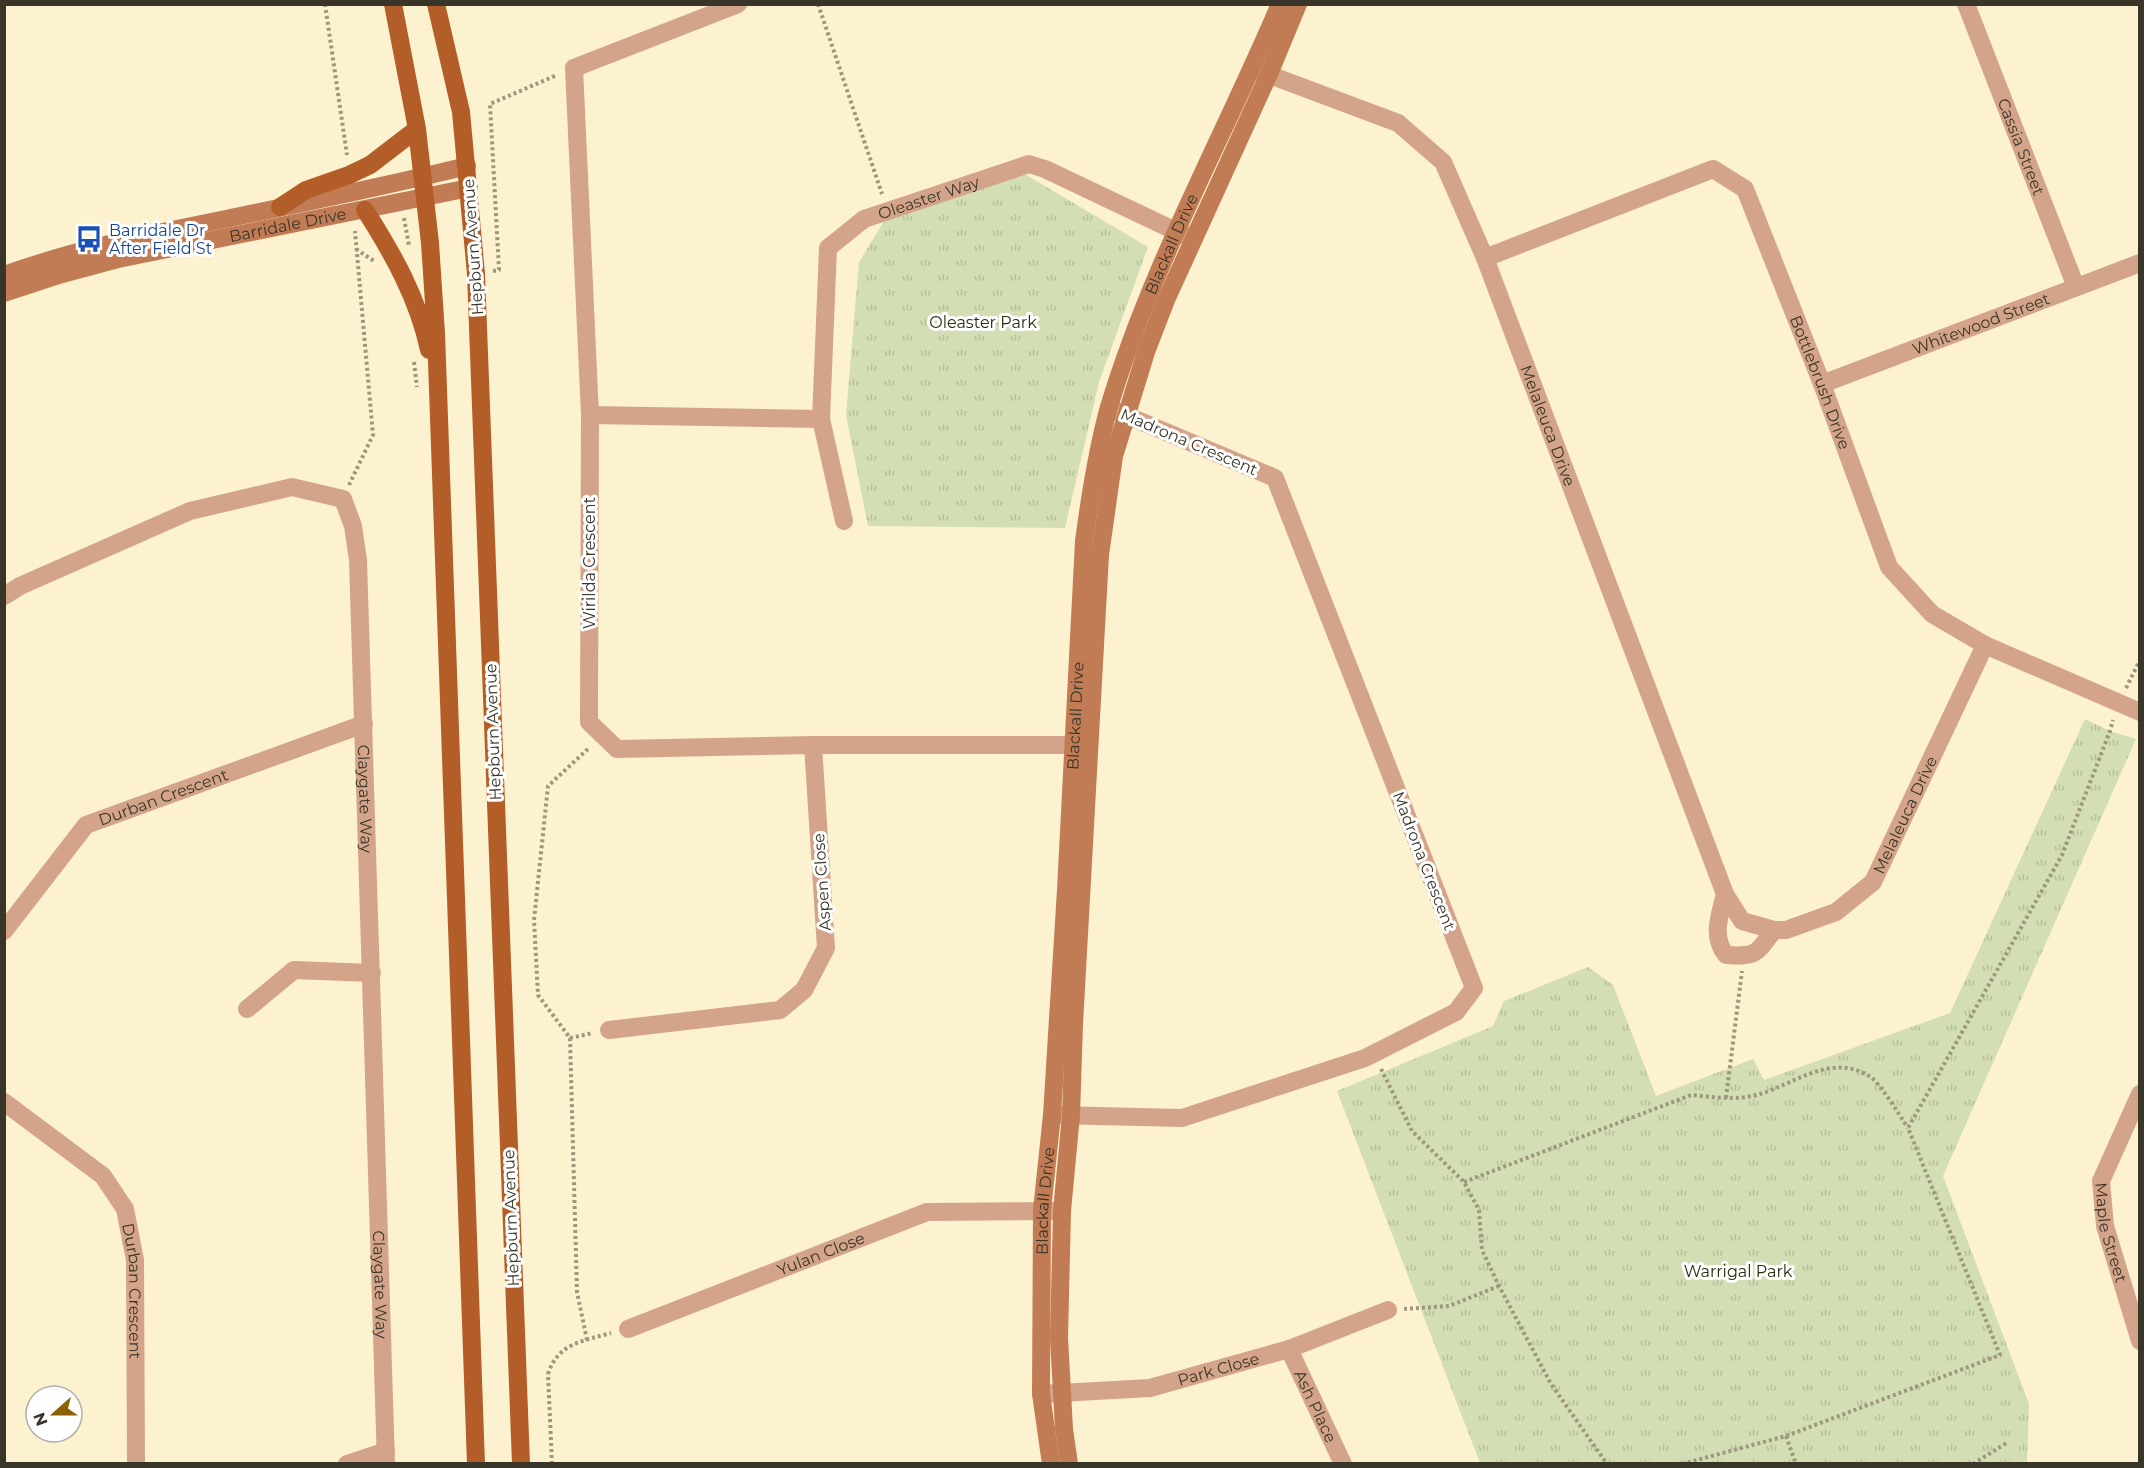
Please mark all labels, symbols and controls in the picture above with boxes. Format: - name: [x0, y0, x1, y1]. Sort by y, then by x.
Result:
- street label: Cassia Street: [1994, 95, 2049, 198]
- street label: Oleaster Way: [875, 172, 982, 223]
- street label: Hepburn Avenue: [459, 178, 487, 316]
- street label: Blackall Drive: [1141, 191, 1202, 297]
- street label: Barridale Drive: [227, 204, 348, 246]
- place label: Barridale Dr After Field St: [109, 221, 213, 258]
- bus stop icon: Barridale Dr After Field St: [74, 224, 104, 254]
- street label: Whitewood Street: [1909, 289, 2053, 358]
- park label: Oleaster Park: [929, 313, 1037, 332]
- street label: Bottlebrush Drive: [1786, 313, 1855, 452]
- street label: Melaleuca Drive: [1517, 362, 1580, 489]
- street label: Madrona Crescent: [1118, 405, 1261, 480]
- street label: Wirilda Crescent: [580, 496, 599, 629]
- street label: Blackall Drive: [1063, 661, 1087, 771]
- street label: Hepburn Avenue: [481, 663, 505, 801]
- street label: Claygate Way: [354, 744, 377, 854]
- street label: Melaleuca Drive: [1869, 753, 1941, 877]
- street label: Durban Crescent: [96, 765, 231, 829]
- street label: Madrona Crescent: [1389, 789, 1459, 934]
- street label: Aspen Close: [809, 833, 835, 931]
- street label: Blackall Drive: [1032, 1146, 1058, 1255]
- street label: Hepburn Avenue: [499, 1149, 523, 1287]
- street label: Maple Street: [2092, 1182, 2131, 1285]
- street label: Durban Crescent: [118, 1221, 145, 1360]
- street label: Yulan Close: [774, 1228, 867, 1279]
- street label: Claygate Way: [369, 1230, 392, 1339]
- park label: Warrigal Park: [1684, 1262, 1793, 1281]
- street label: Park Close: [1175, 1348, 1261, 1389]
- street label: Ash Place: [1291, 1367, 1341, 1445]
- north arrow: [24, 1384, 84, 1444]
- text: N: [29, 1410, 52, 1429]

